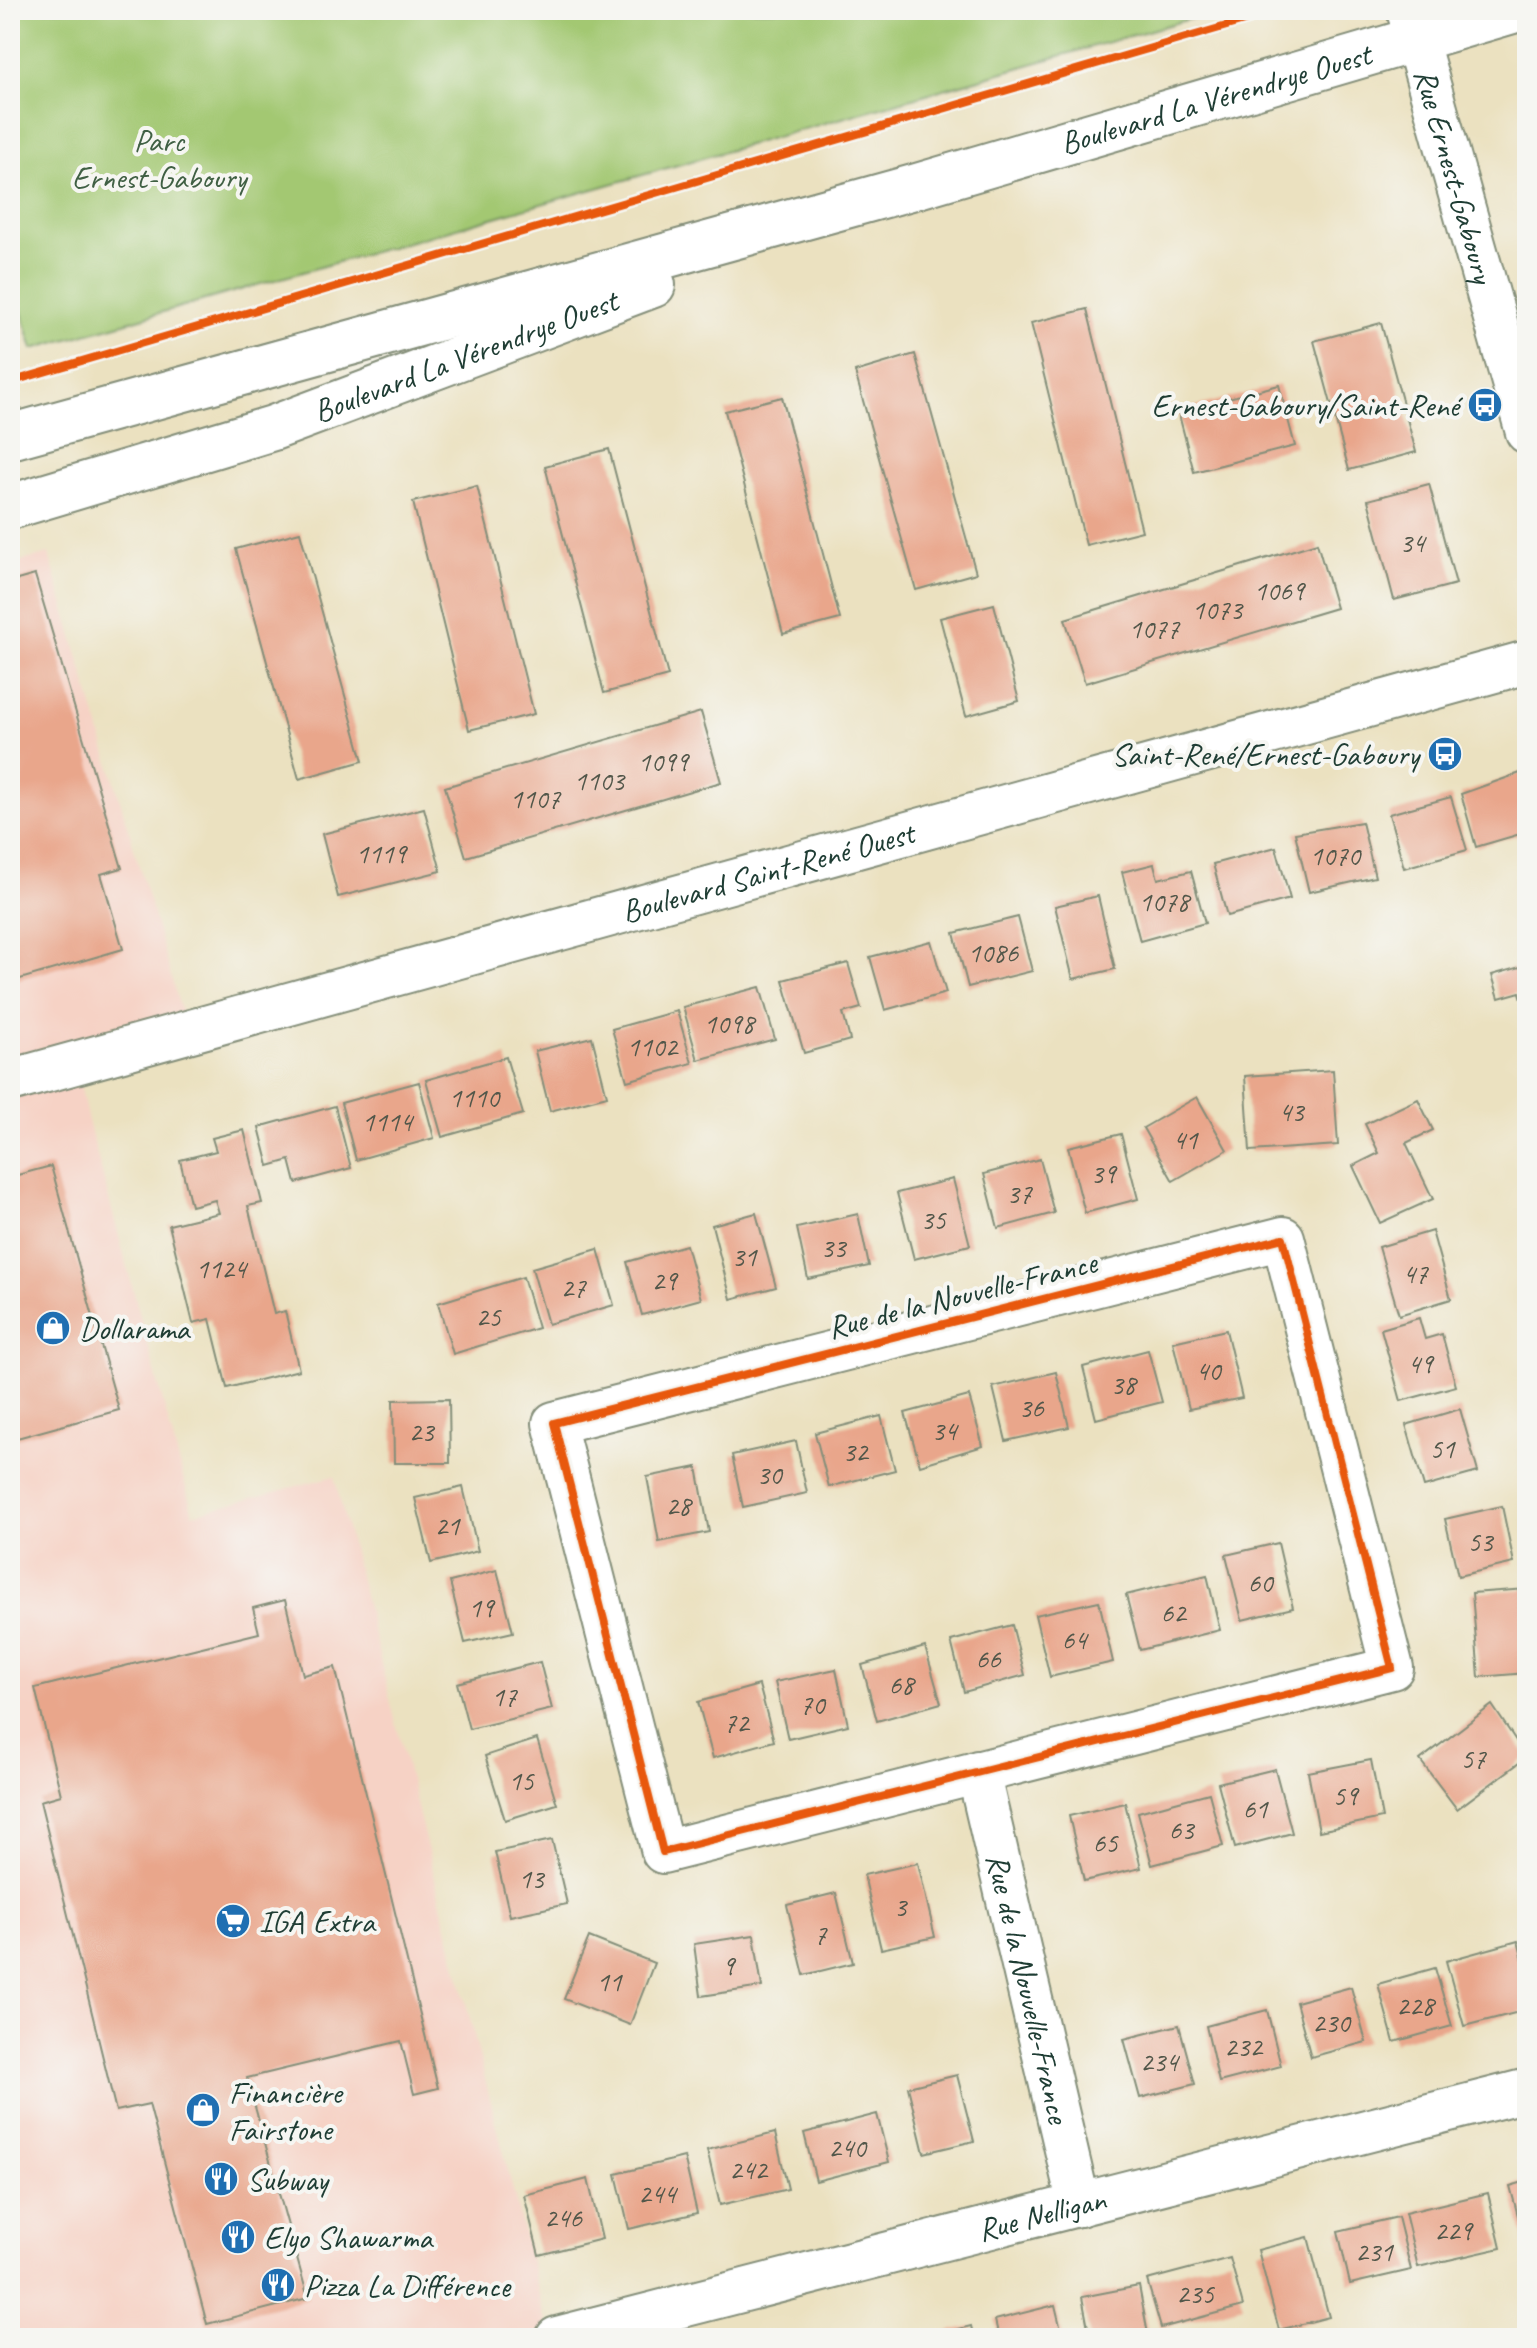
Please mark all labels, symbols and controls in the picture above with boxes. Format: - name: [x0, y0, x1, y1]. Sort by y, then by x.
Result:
- street label: Boulevard La Vérendrye Ouest: [1055, 32, 1379, 163]
- street label: Rue Ernest-Gaboury: [1405, 64, 1505, 290]
- park label: Parc Ernest-Gaboury: [72, 120, 249, 198]
- street label: Boulevard La Vérendrye Ouest: [308, 279, 626, 431]
- place label: Ernest-Gaboury/Saint-René: [1152, 385, 1464, 426]
- bus stop icon: Ernest-Gaboury/Saint-René: [1466, 386, 1504, 424]
- house number: 34: [1399, 525, 1427, 560]
- house number: 1069: [1254, 573, 1307, 608]
- house number: 1073: [1192, 592, 1245, 627]
- house number: 1077: [1129, 611, 1181, 646]
- place label: Saint-René/Ernest-Gaboury: [1112, 734, 1422, 775]
- bus stop icon: Saint-René/Ernest-Gaboury: [1426, 735, 1464, 773]
- house number: 1099: [638, 744, 691, 779]
- house number: 1103: [574, 763, 627, 798]
- house number: 1107: [510, 781, 562, 816]
- street label: Boulevard Saint-René Ouest: [617, 811, 922, 932]
- house number: 1119: [356, 836, 409, 871]
- house number: 1070: [1310, 838, 1363, 873]
- house number: 1078: [1139, 884, 1192, 919]
- house number: 1086: [968, 935, 1020, 970]
- house number: 1098: [704, 1006, 757, 1041]
- house number: 1102: [627, 1029, 680, 1064]
- house number: 1110: [449, 1080, 502, 1115]
- house number: 43: [1278, 1094, 1306, 1129]
- house number: 1114: [362, 1104, 415, 1139]
- house number: 41: [1172, 1122, 1199, 1157]
- house number: 39: [1090, 1156, 1118, 1191]
- house number: 37: [1006, 1176, 1033, 1211]
- house number: 35: [920, 1202, 947, 1237]
- house number: 33: [820, 1230, 848, 1265]
- house number: 31: [731, 1239, 758, 1274]
- street label: Rue de la Nouvelle-France: [823, 1241, 1103, 1348]
- house number: 1124: [196, 1251, 249, 1286]
- house number: 47: [1402, 1256, 1429, 1291]
- house number: 29: [651, 1263, 679, 1298]
- house number: 27: [560, 1270, 587, 1305]
- house number: 25: [475, 1299, 502, 1334]
- place label: Dollarama: [79, 1308, 191, 1349]
- shop icon: Dollarama: [34, 1309, 72, 1347]
- house number: 49: [1407, 1346, 1435, 1381]
- house number: 40: [1195, 1353, 1223, 1388]
- house number: 38: [1110, 1367, 1138, 1402]
- house number: 36: [1018, 1390, 1045, 1425]
- house number: 34: [931, 1413, 959, 1448]
- house number: 23: [408, 1414, 436, 1449]
- house number: 51: [1429, 1431, 1456, 1466]
- house number: 32: [842, 1434, 870, 1469]
- house number: 30: [756, 1457, 784, 1492]
- house number: 28: [665, 1488, 693, 1523]
- house number: 21: [434, 1508, 461, 1543]
- house number: 53: [1467, 1524, 1495, 1559]
- house number: 60: [1247, 1565, 1275, 1600]
- house number: 19: [468, 1590, 496, 1625]
- house number: 62: [1160, 1595, 1188, 1630]
- house number: 64: [1061, 1622, 1089, 1657]
- house number: 66: [975, 1641, 1002, 1676]
- house number: 68: [888, 1667, 916, 1702]
- house number: 17: [491, 1679, 518, 1714]
- house number: 70: [799, 1687, 827, 1722]
- house number: 72: [723, 1705, 751, 1740]
- house number: 57: [1460, 1741, 1487, 1776]
- house number: 15: [508, 1763, 535, 1798]
- house number: 59: [1332, 1778, 1360, 1813]
- house number: 61: [1242, 1791, 1269, 1826]
- house number: 63: [1168, 1812, 1196, 1847]
- house number: 65: [1092, 1825, 1119, 1860]
- street label: Rue de la Nouvelle-France: [977, 1849, 1080, 2130]
- house number: 13: [518, 1861, 546, 1896]
- house number: 3: [894, 1889, 909, 1924]
- place label: IGA Extra: [259, 1901, 377, 1942]
- supermarket icon: IGA Extra: [214, 1902, 252, 1940]
- house number: 7: [814, 1917, 828, 1952]
- house number: 9: [722, 1948, 737, 1983]
- house number: 11: [596, 1964, 623, 1999]
- house number: 228: [1396, 1988, 1436, 2023]
- house number: 230: [1312, 2005, 1352, 2040]
- house number: 232: [1224, 2029, 1264, 2064]
- house number: 234: [1140, 2044, 1180, 2079]
- place label: Financière Fairstone: [229, 2072, 344, 2150]
- shop icon: Financière Fairstone: [184, 2091, 222, 2129]
- house number: 240: [828, 2130, 868, 2165]
- house number: 242: [729, 2152, 769, 2187]
- place label: Subway: [247, 2159, 331, 2200]
- restaurant icon: Subway: [202, 2160, 240, 2198]
- house number: 244: [638, 2176, 678, 2211]
- street label: Rue Nelligan: [973, 2178, 1111, 2250]
- house number: 246: [544, 2200, 583, 2235]
- house number: 229: [1434, 2213, 1474, 2248]
- place label: Elyo Shawarma: [264, 2217, 434, 2258]
- restaurant icon: Elyo Shawarma: [219, 2218, 257, 2256]
- house number: 231: [1355, 2234, 1394, 2269]
- place label: Pizza La Différence: [304, 2265, 513, 2306]
- restaurant icon: Pizza La Différence: [259, 2266, 297, 2304]
- house number: 235: [1176, 2276, 1215, 2311]

